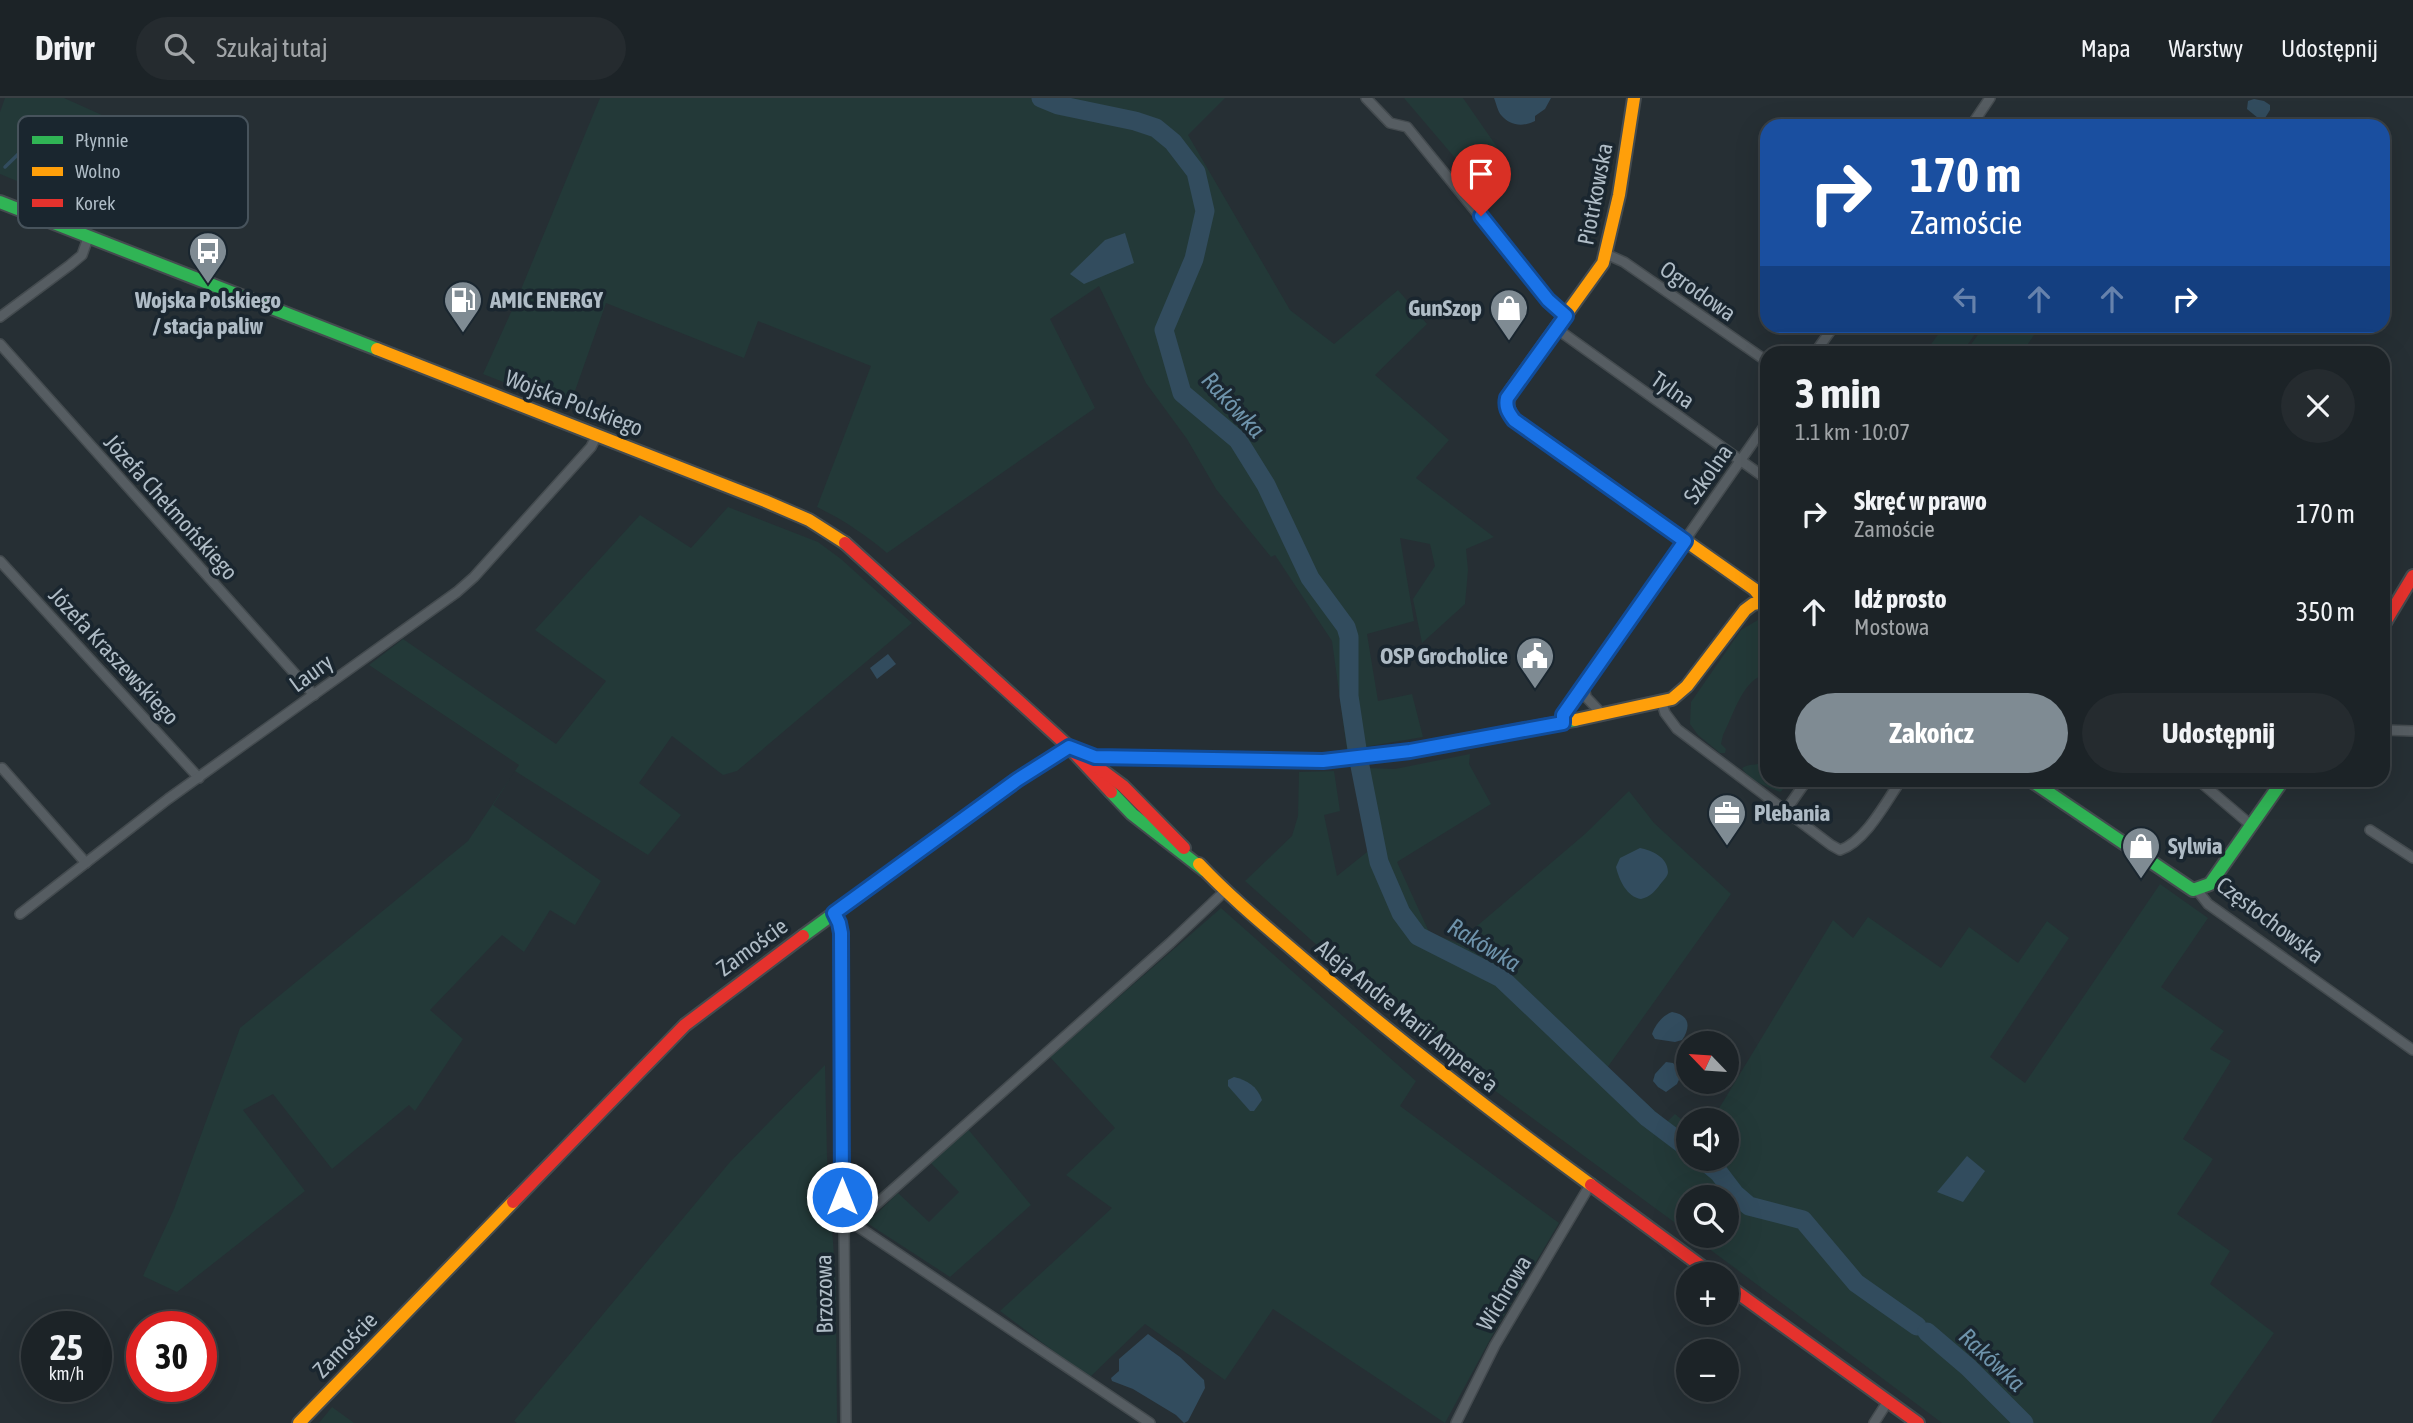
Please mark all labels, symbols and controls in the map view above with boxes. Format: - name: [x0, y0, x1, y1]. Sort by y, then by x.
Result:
- search box: [136, 17, 626, 80]
- text: Drivr: [35, 29, 94, 67]
- icon: search: [160, 29, 198, 67]
- text: Szukaj tutaj: [216, 33, 328, 63]
- text: Mapa: [2081, 35, 2131, 62]
- text: Warstwy: [2169, 35, 2243, 62]
- text: Udostępnij: [2281, 35, 2378, 62]
- legend: [18, 116, 248, 228]
- text: Płynnie: [75, 129, 128, 151]
- street label: Piotrkowska: [1572, 141, 1618, 247]
- pin: [1451, 144, 1511, 216]
- text: 170 m: [1910, 146, 2021, 202]
- icon: right: [1795, 147, 1886, 238]
- icon: arrive: [1462, 155, 1500, 193]
- text: Wolno: [75, 160, 120, 182]
- text: Korek: [75, 192, 116, 214]
- text: Zamoście: [1910, 204, 2022, 241]
- bus stop icon: Wojska Polskiego / stacja paliw: [187, 230, 229, 285]
- street label: Ogrodowa: [1655, 256, 1741, 326]
- fuel station icon: AMIC ENERGY: [442, 279, 484, 334]
- icon: left: [1947, 280, 1985, 318]
- icon: ahead: [2020, 280, 2058, 318]
- icon: ahead: [2093, 280, 2131, 318]
- icon: right: [2166, 280, 2204, 318]
- place label: Wojska Polskiego / stacja paliw: [134, 287, 281, 339]
- place label: AMIC ENERGY: [489, 287, 604, 313]
- shop icon: GunSzop: [1488, 287, 1530, 342]
- place label: GunSzop: [1408, 295, 1482, 321]
- street label: Wojska Polskiego: [501, 365, 647, 441]
- water label: Rakówka: [1196, 366, 1270, 443]
- street label: Tylna: [1646, 366, 1700, 414]
- text: 3 min: [1795, 369, 1881, 417]
- button: close: [2281, 369, 2355, 443]
- text: 1.1 km · 10:07: [1795, 419, 1910, 445]
- street label: Józefa Chełmońskiego: [99, 429, 243, 585]
- street label: Szkolna: [1678, 439, 1738, 509]
- text: Skręć w prawo: [1854, 486, 1987, 516]
- icon: right: [1795, 495, 1833, 533]
- text: 170 m: [2296, 499, 2355, 529]
- text: Zamoście: [1854, 516, 1935, 542]
- street label: Józefa Kraszewskiego: [44, 582, 184, 730]
- text: Idź prosto: [1854, 584, 1947, 614]
- icon: ahead: [1795, 593, 1833, 631]
- text: 350 m: [2296, 597, 2355, 627]
- text: Mostowa: [1854, 614, 1930, 640]
- public building icon: OSP Grocholice: [1514, 635, 1556, 690]
- place label: OSP Grocholice: [1380, 643, 1508, 669]
- street label: Laury: [284, 649, 338, 697]
- button: Zakończ: [1795, 693, 2068, 773]
- button: Udostępnij: [2082, 693, 2355, 773]
- office icon: Plebania: [1706, 792, 1748, 847]
- place label: Plebania: [1754, 800, 1831, 826]
- shop icon: Sylwia: [2120, 825, 2162, 880]
- place label: Sylwia: [2168, 833, 2223, 859]
- street label: Częstochowska: [2211, 871, 2329, 969]
- water label: Rakówka: [1443, 912, 1525, 977]
- street label: Zamoście: [712, 913, 792, 981]
- street label: Aleja Andre Marii Ampere'a: [1311, 934, 1503, 1098]
- north arrow: [1676, 1031, 1740, 1094]
- map controls: [1676, 1031, 1739, 1402]
- button: sound: [1676, 1108, 1739, 1171]
- position arrow: [805, 1160, 879, 1234]
- button: search: [1676, 1185, 1739, 1248]
- street label: Wichrowa: [1471, 1251, 1537, 1335]
- street label: Brzozowa: [810, 1254, 838, 1334]
- button: +: [1676, 1262, 1739, 1325]
- street label: Zamoście: [308, 1307, 382, 1383]
- speed limit sign: 30: [126, 1311, 217, 1402]
- water label: Rakówka: [1954, 1323, 2031, 1397]
- text: 25: [50, 1327, 83, 1367]
- button: −: [1676, 1339, 1739, 1402]
- text: km/h: [49, 1363, 84, 1384]

